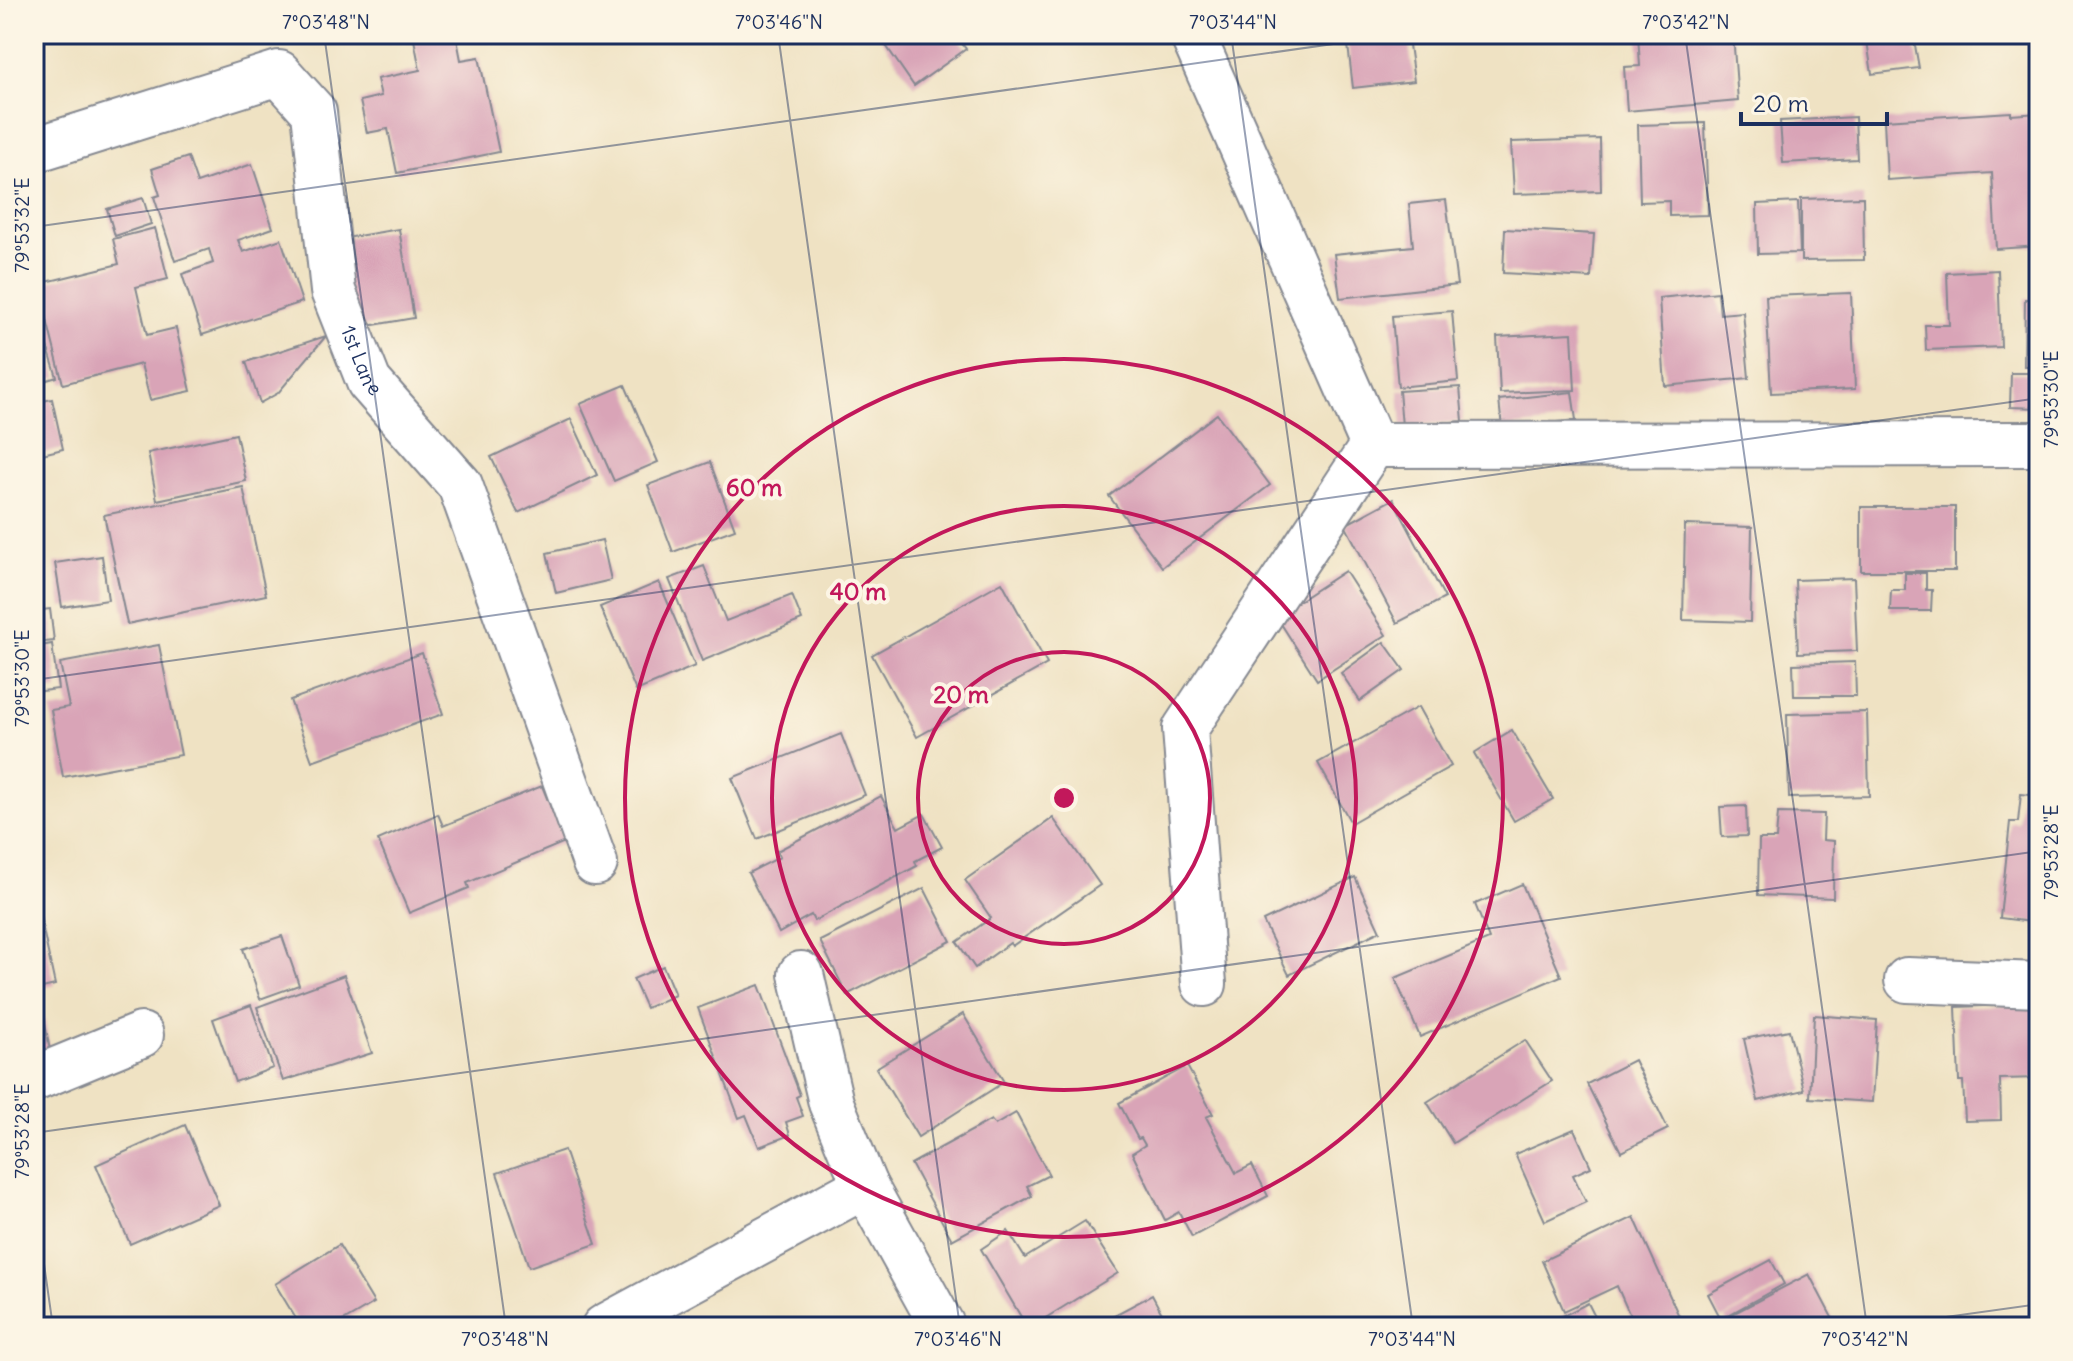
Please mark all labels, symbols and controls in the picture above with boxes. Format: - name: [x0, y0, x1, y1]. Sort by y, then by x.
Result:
- text: 7°03'48"N: [282, 9, 370, 34]
- text: 7°03'46"N: [735, 9, 823, 34]
- text: 7°03'44"N: [1189, 9, 1277, 34]
- text: 7°03'42"N: [1642, 9, 1730, 34]
- scale bar: [1741, 76, 1887, 126]
- text: 20 m: [1753, 88, 1809, 118]
- text: 79°53'32"E: [9, 177, 34, 273]
- street label: 1st Lane: [336, 322, 388, 400]
- text: 79°53'30"E: [2038, 350, 2063, 448]
- text: 60 m: [726, 472, 782, 502]
- text: 40 m: [830, 576, 886, 606]
- text: 79°53'30"E: [9, 629, 34, 727]
- text: 20 m: [933, 679, 989, 709]
- centre of rings: [1050, 784, 1078, 812]
- text: 79°53'28"E: [2038, 804, 2063, 900]
- text: 79°53'28"E: [9, 1083, 34, 1179]
- text: 7°03'48"N: [461, 1326, 549, 1351]
- text: 7°03'46"N: [914, 1326, 1002, 1351]
- text: 7°03'44"N: [1368, 1326, 1456, 1351]
- text: 7°03'42"N: [1821, 1326, 1909, 1351]

